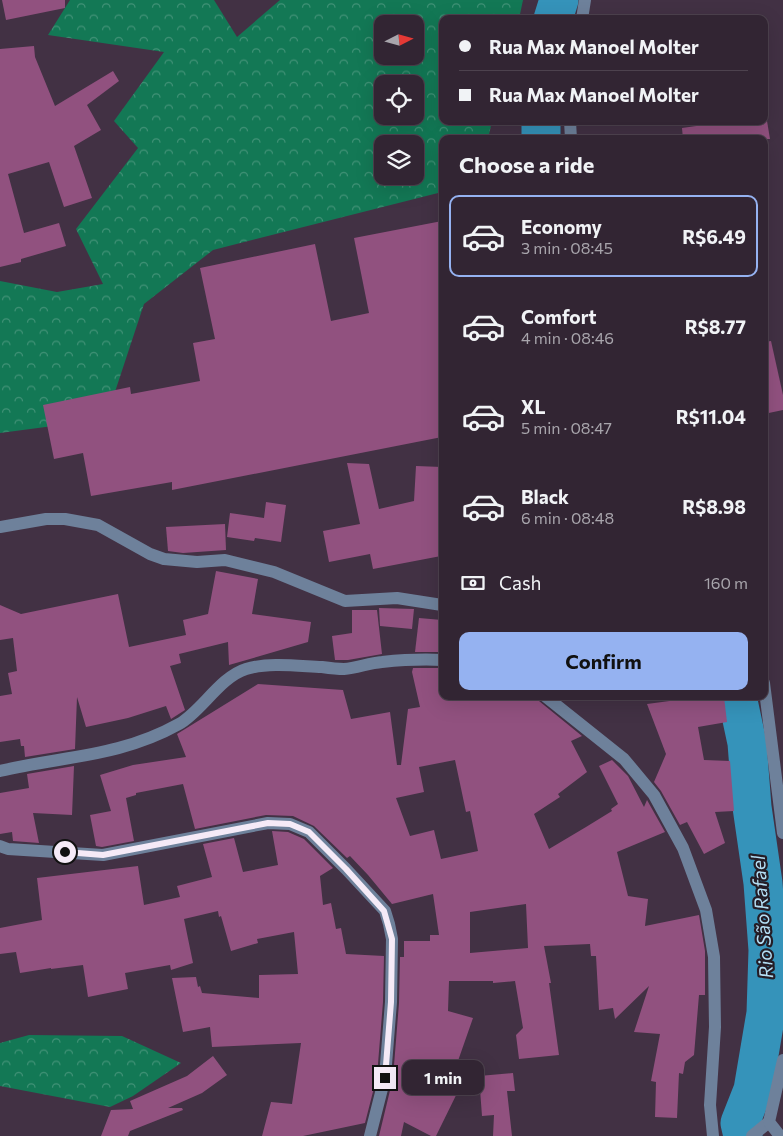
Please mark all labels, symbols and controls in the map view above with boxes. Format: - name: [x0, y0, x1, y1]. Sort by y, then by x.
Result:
- north arrow: [374, 15, 424, 65]
- map controls: [374, 15, 424, 185]
- text: Rua Max Manoel Molter: [489, 35, 699, 58]
- button: locate: [374, 75, 424, 125]
- text: Rua Max Manoel Molter: [489, 83, 699, 106]
- button: layers: [374, 135, 424, 185]
- text: Choose a ride: [459, 151, 594, 178]
- icon: car: [461, 214, 506, 259]
- text: Economy: [521, 215, 602, 238]
- text: R$6.49: [682, 225, 746, 248]
- text: 3 min · 08:45: [521, 238, 613, 257]
- icon: car: [461, 304, 506, 349]
- text: Comfort: [521, 305, 597, 328]
- text: R$8.77: [685, 315, 746, 338]
- text: 4 min · 08:46: [521, 328, 614, 347]
- icon: car: [461, 394, 506, 439]
- text: XL: [521, 395, 546, 418]
- text: R$11.04: [676, 405, 746, 428]
- text: 5 min · 08:47: [521, 418, 612, 437]
- icon: car: [461, 484, 506, 529]
- text: Black: [521, 485, 569, 508]
- text: R$8.98: [682, 495, 746, 518]
- text: 6 min · 08:48: [521, 508, 614, 527]
- icon: cash: [459, 569, 487, 597]
- text: Cash: [499, 571, 541, 594]
- text: 160 m: [704, 573, 748, 592]
- button: Confirm: [459, 632, 748, 690]
- route start: [54, 841, 76, 863]
- water label: Rio São Rafael: [746, 854, 777, 979]
- callout: 1 min: [402, 1060, 485, 1096]
- route end: [374, 1067, 396, 1089]
- text: 1 min: [424, 1068, 462, 1087]

